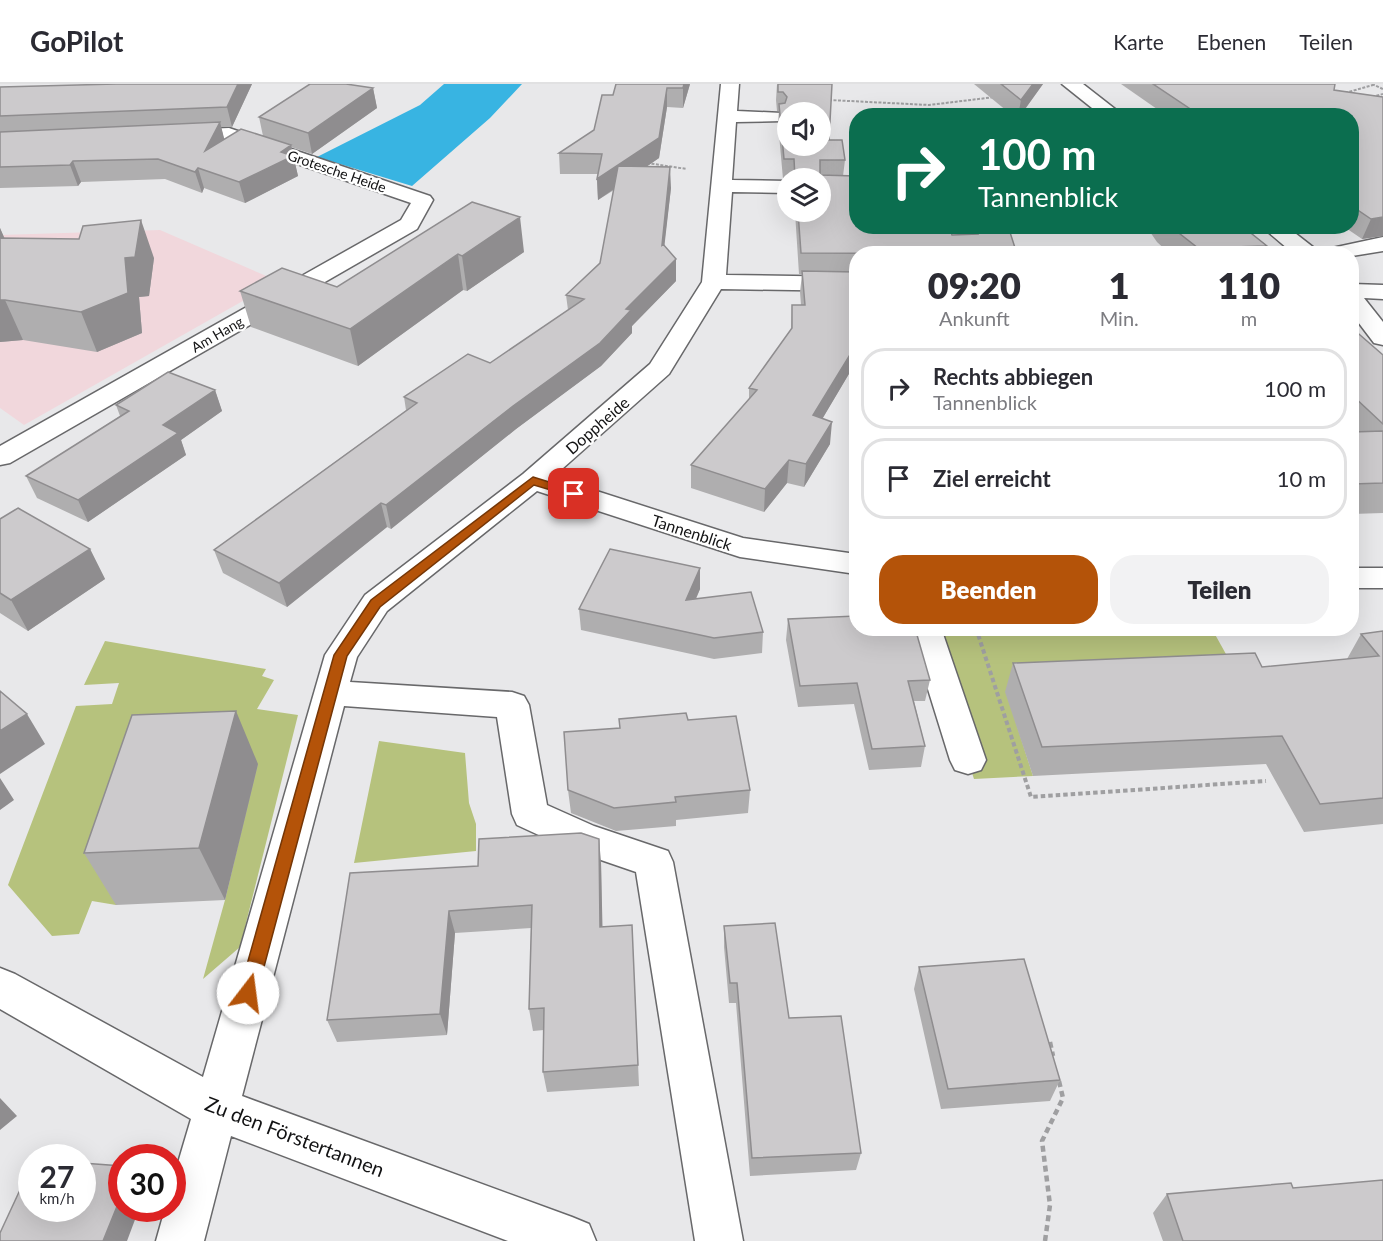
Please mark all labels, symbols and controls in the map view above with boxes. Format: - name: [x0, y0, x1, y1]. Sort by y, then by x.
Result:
- text: GoPilot: [30, 24, 123, 58]
- text: Karte: [1113, 29, 1164, 54]
- text: Ebenen: [1197, 29, 1266, 54]
- text: Teilen: [1299, 29, 1353, 54]
- map controls: [777, 102, 831, 222]
- button: sound: [777, 102, 831, 156]
- text: 100 m: [978, 129, 1096, 179]
- icon: right: [879, 132, 957, 210]
- street label: Grotesche Heide: [285, 146, 389, 196]
- button: layers: [777, 168, 831, 222]
- text: Tannenblick: [978, 180, 1118, 213]
- text: 09:20: [928, 263, 1021, 307]
- text: 1: [1109, 263, 1130, 307]
- text: 110: [1218, 263, 1280, 307]
- text: Ankunft: [939, 306, 1010, 330]
- text: Min.: [1100, 306, 1139, 330]
- text: m: [1241, 306, 1257, 330]
- street label: Am Hang: [188, 312, 246, 356]
- text: Rechts abbiegen: [933, 363, 1093, 390]
- icon: right: [882, 372, 915, 405]
- text: 100 m: [1264, 375, 1326, 402]
- text: Tannenblick: [933, 390, 1037, 414]
- street label: Doppheide: [561, 392, 633, 458]
- icon: arrive: [882, 462, 915, 495]
- text: Ziel erreicht: [933, 465, 1051, 492]
- text: 10 m: [1277, 465, 1326, 492]
- pin: [548, 468, 599, 519]
- icon: arrive: [557, 477, 590, 510]
- street label: Tannenblick: [650, 510, 735, 554]
- button: Beenden: [879, 555, 1098, 624]
- button: Teilen: [1110, 555, 1329, 624]
- position arrow: [216, 961, 280, 1025]
- street label: Zu den Förstertannen: [202, 1091, 388, 1181]
- speed limit sign: 30: [108, 1144, 186, 1222]
- text: 27: [40, 1158, 74, 1194]
- text: km/h: [39, 1189, 75, 1207]

